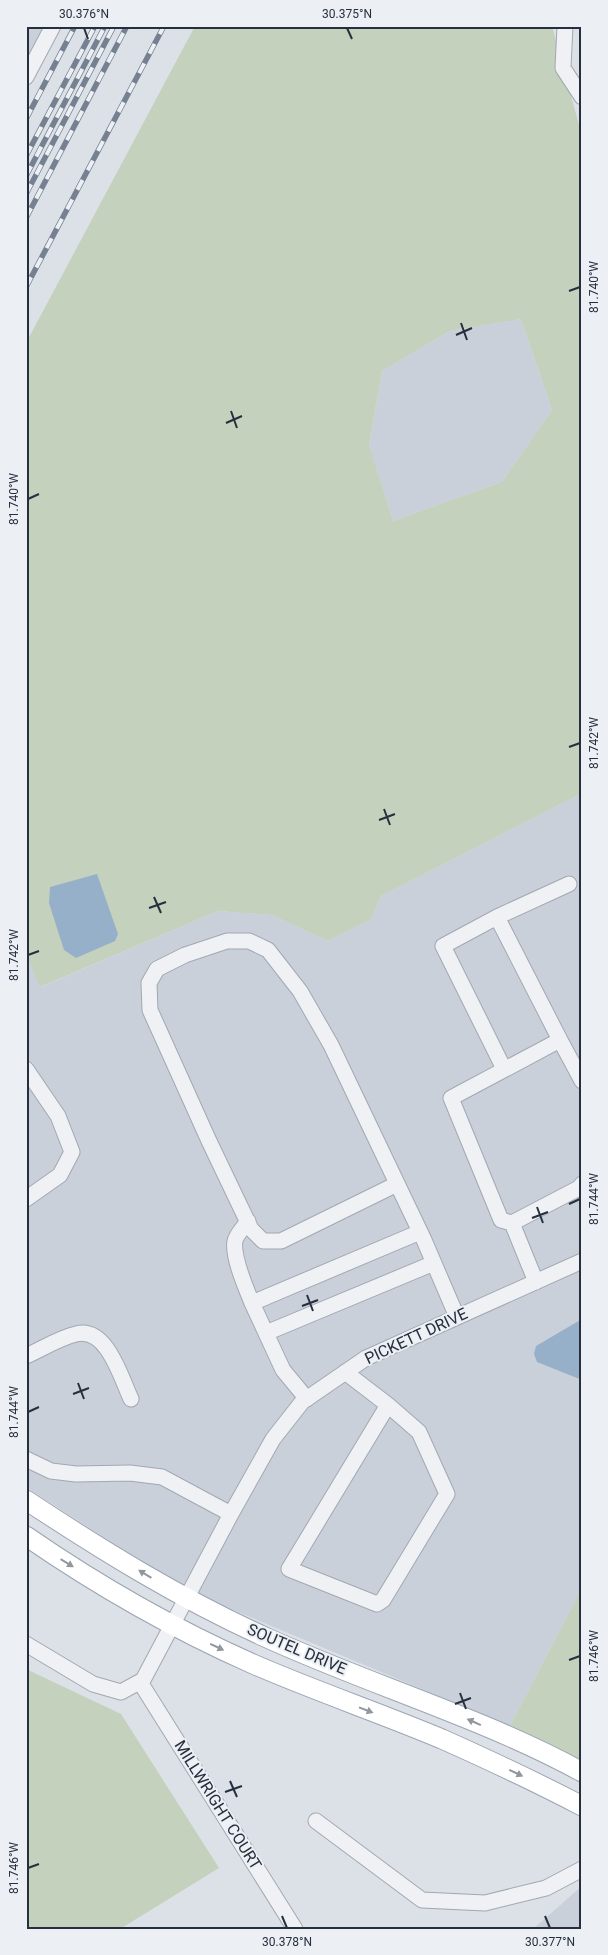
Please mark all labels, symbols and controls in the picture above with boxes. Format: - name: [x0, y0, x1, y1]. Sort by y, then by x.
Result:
- text: 30.376°N: [59, 7, 109, 21]
- text: 30.375°N: [322, 7, 372, 21]
- text: 81.740°W: [587, 261, 601, 313]
- text: 81.740°W: [7, 473, 21, 525]
- text: 81.742°W: [587, 717, 601, 769]
- text: 81.742°W: [7, 929, 21, 981]
- text: 81.744°W: [587, 1173, 601, 1225]
- street label: PICKETT DRIVE: [362, 1304, 470, 1368]
- text: 81.744°W: [7, 1386, 21, 1438]
- one-way arrow: [60, 1559, 73, 1568]
- one-way arrow: [138, 1570, 151, 1579]
- street label: SOUTEL DRIVE: [244, 1620, 350, 1678]
- text: 81.746°W: [587, 1630, 601, 1682]
- one-way arrow: [210, 1643, 224, 1651]
- one-way arrow: [359, 1706, 374, 1714]
- one-way arrow: [467, 1717, 481, 1725]
- street label: MILLWRIGHT COURT: [171, 1737, 266, 1873]
- one-way arrow: [509, 1770, 523, 1778]
- text: 81.746°W: [7, 1842, 21, 1894]
- text: 30.378°N: [262, 1935, 312, 1949]
- text: 30.377°N: [525, 1935, 575, 1949]

